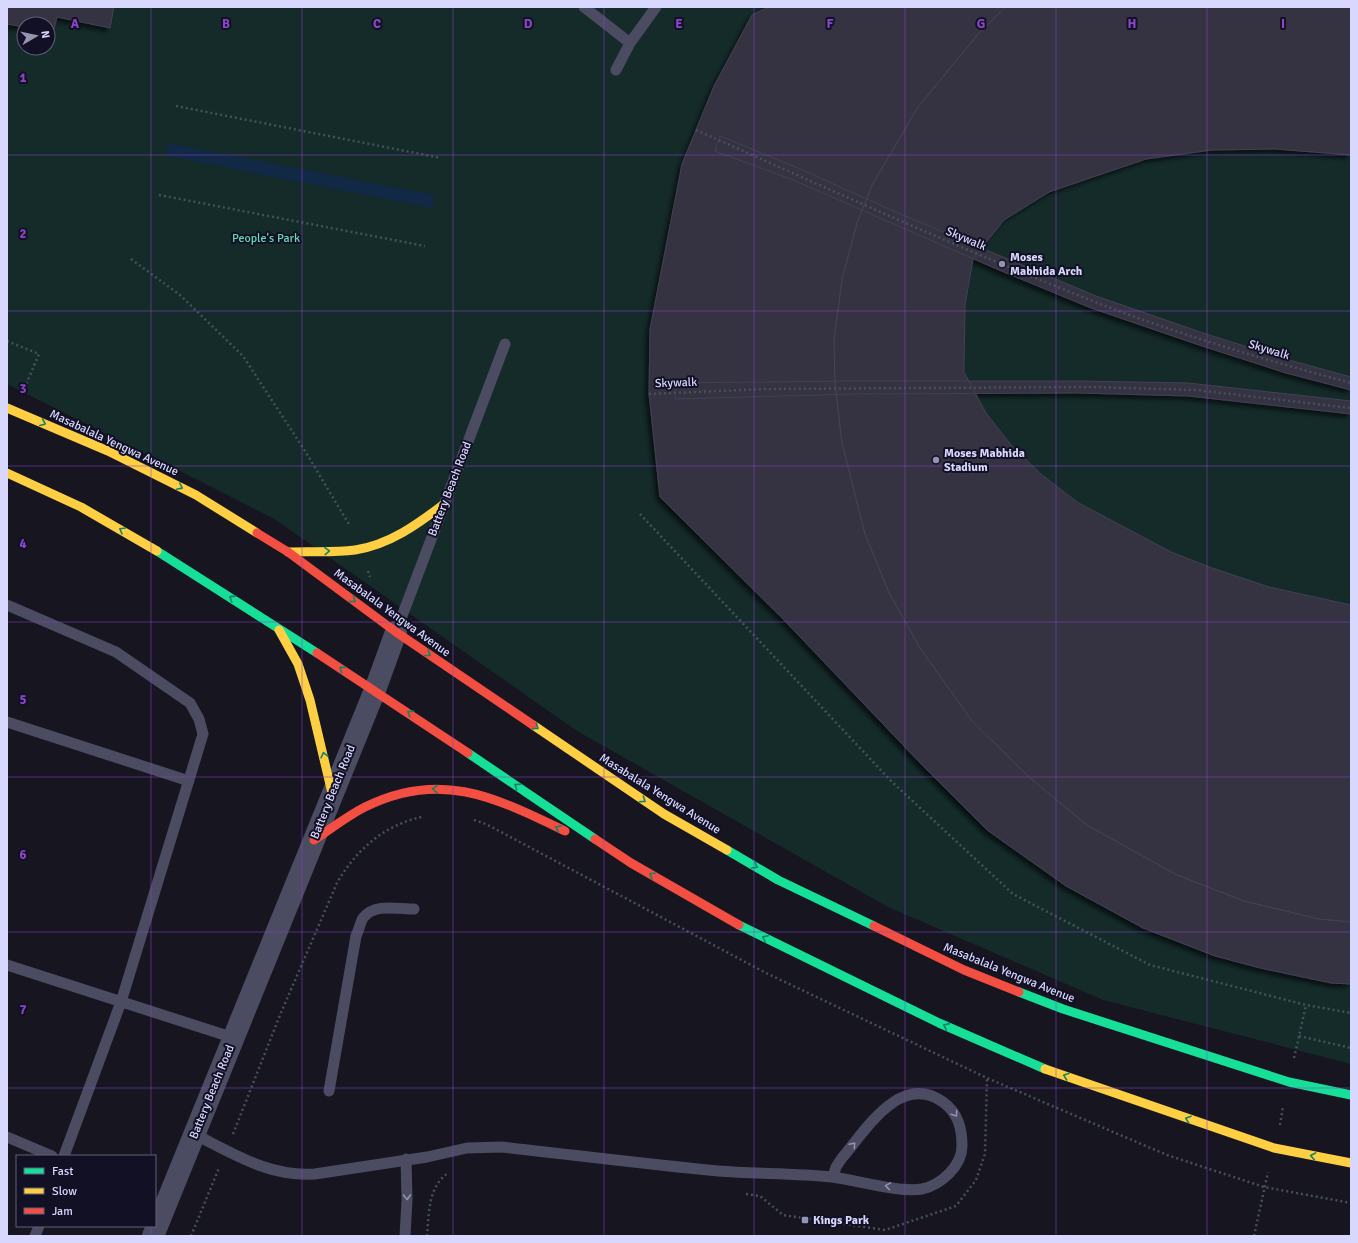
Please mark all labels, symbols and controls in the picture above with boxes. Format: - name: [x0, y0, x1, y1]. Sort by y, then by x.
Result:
- north arrow: [16, 16, 56, 56]
- text: A: [71, 16, 80, 32]
- text: B: [222, 16, 230, 32]
- text: C: [373, 16, 381, 32]
- text: D: [524, 16, 533, 32]
- text: E: [675, 16, 683, 32]
- text: F: [827, 16, 834, 32]
- text: G: [977, 16, 985, 32]
- text: H: [1128, 16, 1136, 32]
- text: I: [1281, 16, 1285, 32]
- text: N: [38, 30, 52, 39]
- text: 1: [19, 70, 27, 86]
- street label: Skywalk: [944, 224, 988, 254]
- text: 2: [19, 226, 27, 242]
- park label: People's Park: [232, 231, 300, 246]
- place label: Moses Mabhida Arch: [1010, 250, 1083, 279]
- marker: Moses Mabhida Arch: [997, 259, 1007, 269]
- street label: Skywalk: [1247, 337, 1291, 363]
- street label: Skywalk: [655, 375, 697, 391]
- text: 3: [19, 381, 27, 397]
- street label: Masabalala Yengwa Avenue: [47, 407, 181, 479]
- one-way arrow: [38, 418, 46, 426]
- street label: Battery Beach Road: [425, 439, 475, 539]
- place label: Moses Mabhida Stadium: [944, 446, 1025, 475]
- marker: Moses Mabhida Stadium: [931, 455, 941, 465]
- one-way arrow: [176, 482, 184, 490]
- one-way arrow: [119, 528, 126, 535]
- text: 4: [19, 536, 27, 552]
- one-way arrow: [324, 546, 330, 555]
- street label: Masabalala Yengwa Avenue: [331, 566, 453, 660]
- one-way arrow: [229, 596, 236, 603]
- one-way arrow: [349, 596, 356, 603]
- one-way arrow: [424, 649, 431, 657]
- one-way arrow: [339, 666, 346, 673]
- text: 5: [19, 692, 27, 708]
- one-way arrow: [407, 711, 414, 718]
- one-way arrow: [532, 722, 539, 730]
- street label: Battery Beach Road: [307, 743, 359, 841]
- street label: Masabalala Yengwa Avenue: [596, 750, 724, 838]
- one-way arrow: [320, 752, 328, 759]
- one-way arrow: [515, 784, 522, 791]
- one-way arrow: [432, 785, 438, 793]
- one-way arrow: [639, 795, 646, 802]
- one-way arrow: [554, 825, 562, 833]
- text: 6: [19, 847, 27, 863]
- one-way arrow: [751, 862, 758, 869]
- one-way arrow: [649, 872, 656, 879]
- one-way arrow: [762, 935, 769, 943]
- street label: Masabalala Yengwa Avenue: [941, 940, 1077, 1006]
- text: 7: [19, 1002, 27, 1018]
- one-way arrow: [942, 1023, 949, 1031]
- street label: Battery Beach Road: [186, 1043, 238, 1141]
- one-way arrow: [1062, 1072, 1069, 1081]
- one-way arrow: [950, 1110, 957, 1117]
- one-way arrow: [1185, 1115, 1192, 1123]
- one-way arrow: [849, 1142, 856, 1149]
- one-way arrow: [1310, 1152, 1316, 1160]
- legend: [16, 1155, 156, 1227]
- text: Fast: [52, 1164, 73, 1179]
- one-way arrow: [885, 1183, 892, 1191]
- text: Slow: [52, 1184, 77, 1199]
- one-way arrow: [403, 1194, 411, 1200]
- text: Jam: [52, 1204, 73, 1219]
- place label: Kings Park: [813, 1213, 870, 1228]
- marker: Kings Park: [800, 1215, 810, 1225]

